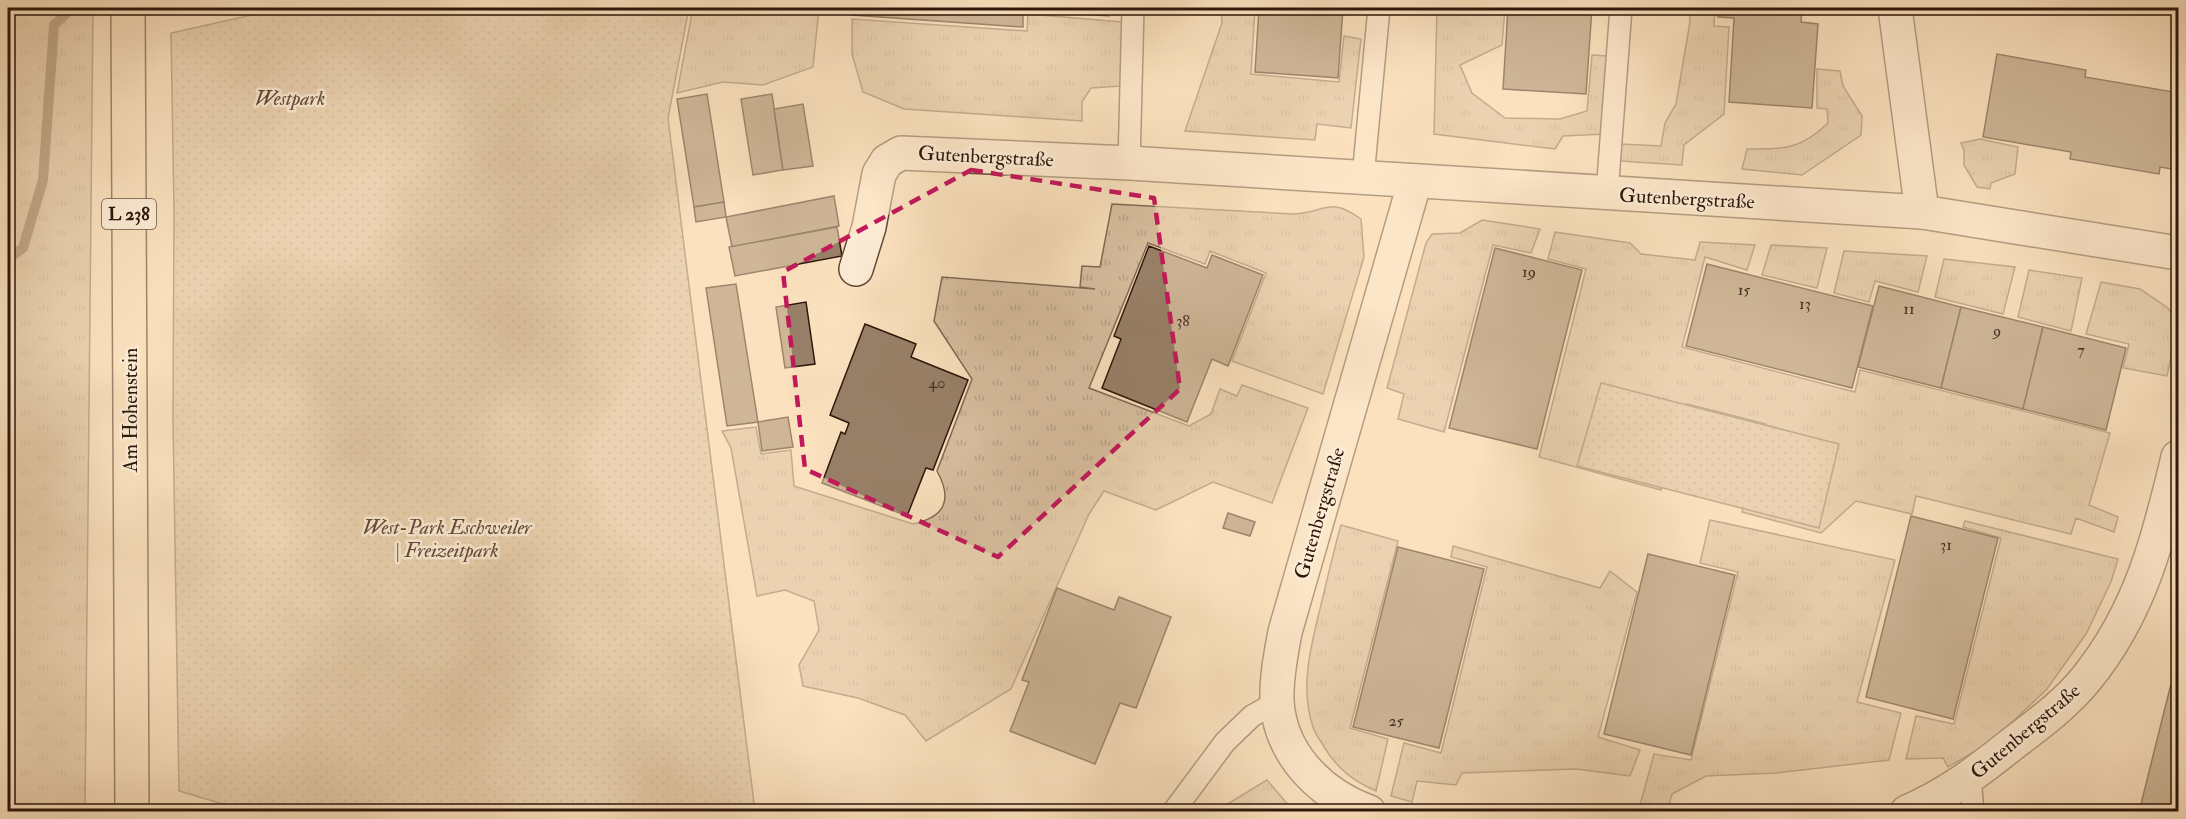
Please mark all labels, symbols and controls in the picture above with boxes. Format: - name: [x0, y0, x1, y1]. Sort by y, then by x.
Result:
- park label: Westpark: [255, 86, 325, 111]
- street label: Gutenbergstraße: [918, 140, 1054, 173]
- street label: Gutenbergstraße: [1619, 182, 1755, 215]
- road number: L 238: [102, 199, 156, 229]
- house number: 19: [1522, 262, 1536, 282]
- house number: 15: [1738, 280, 1750, 300]
- house number: 13: [1799, 294, 1811, 314]
- house number: 11: [1903, 299, 1915, 319]
- house number: 38: [1176, 311, 1190, 331]
- house number: 9: [1992, 321, 2001, 341]
- house number: 7: [2077, 340, 2085, 360]
- street label: Am Hohenstein: [118, 348, 143, 473]
- house number: 40: [929, 373, 945, 393]
- street label: Gutenbergstraße: [1289, 444, 1350, 582]
- park label: West-Park Eschweiler | Freizeitpark: [362, 515, 533, 563]
- house number: 31: [1940, 535, 1952, 555]
- street label: Gutenbergstraße: [1965, 678, 2085, 785]
- house number: 25: [1388, 711, 1404, 731]

